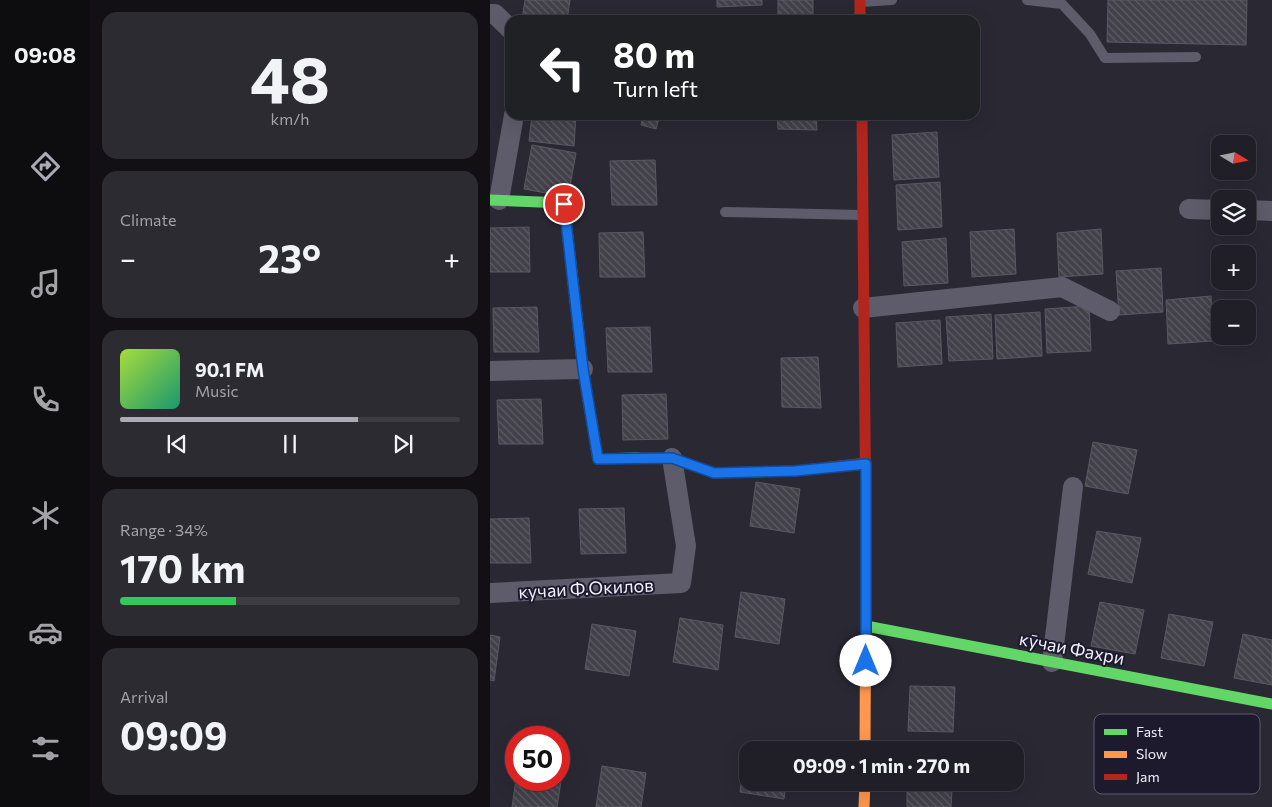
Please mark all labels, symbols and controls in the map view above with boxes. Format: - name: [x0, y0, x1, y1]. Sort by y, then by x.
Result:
- text: 80 m: [613, 32, 695, 75]
- icon: left: [530, 35, 595, 100]
- text: 48: [250, 37, 330, 116]
- text: 09:08: [14, 41, 76, 68]
- text: Turn left: [613, 75, 698, 102]
- text: km/h: [271, 109, 309, 128]
- north arrow: [1211, 135, 1256, 180]
- map controls: [1211, 135, 1256, 345]
- icon: directions: [28, 149, 63, 184]
- pin: [543, 183, 585, 225]
- icon: arrive: [550, 190, 578, 218]
- button: layers: [1211, 190, 1256, 235]
- text: Climate: [120, 210, 176, 229]
- text: 23°: [258, 234, 321, 281]
- text: −: [120, 241, 136, 275]
- text: +: [444, 241, 460, 275]
- button: +: [1211, 245, 1256, 290]
- icon: music: [28, 266, 63, 301]
- button: −: [1211, 300, 1256, 345]
- text: 90.1 FM: [195, 358, 264, 381]
- text: Music: [195, 381, 239, 400]
- icon: phone: [28, 382, 63, 417]
- icon: previous: [163, 430, 191, 458]
- icon: pause: [276, 430, 304, 458]
- icon: next: [389, 430, 417, 458]
- icon: climate: [28, 498, 63, 533]
- text: Range · 34%: [120, 520, 208, 539]
- text: 170 km: [120, 544, 245, 591]
- street label: кучаи Ф.Окилов: [518, 573, 654, 603]
- icon: car: [28, 615, 63, 650]
- street label: кӯчаи Фахри: [1018, 627, 1126, 669]
- position arrow: [839, 634, 891, 686]
- text: Arrival: [120, 687, 168, 706]
- text: 09:09: [120, 711, 227, 758]
- legend: [1094, 714, 1260, 794]
- text: Fast: [1136, 723, 1163, 740]
- speed limit sign: 50: [505, 726, 570, 791]
- icon: filters: [28, 731, 63, 766]
- text: Slow: [1136, 745, 1167, 762]
- text: 09:09 · 1 min · 270 m: [793, 754, 970, 777]
- text: Jam: [1136, 768, 1160, 785]

